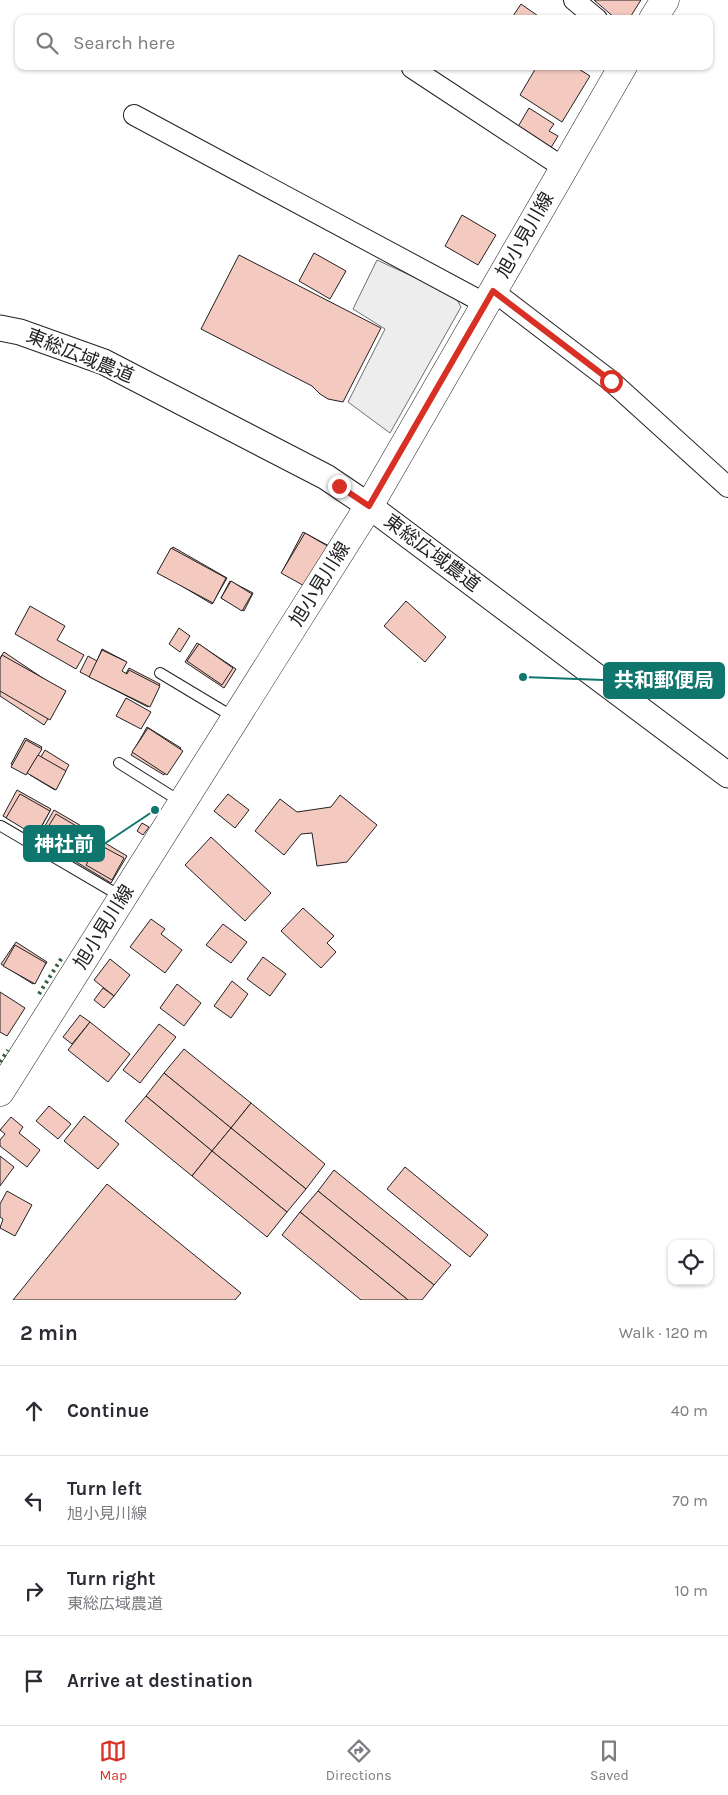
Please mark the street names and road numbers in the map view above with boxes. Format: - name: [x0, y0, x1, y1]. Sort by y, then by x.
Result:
- street label: 旭小見川線: [492, 188, 558, 282]
- street label: 東総広域農道: [23, 324, 137, 388]
- street label: 東総広域農道: [380, 510, 484, 596]
- street label: 旭小見川線: [285, 538, 355, 630]
- street label: 旭小見川線: [69, 881, 139, 973]

